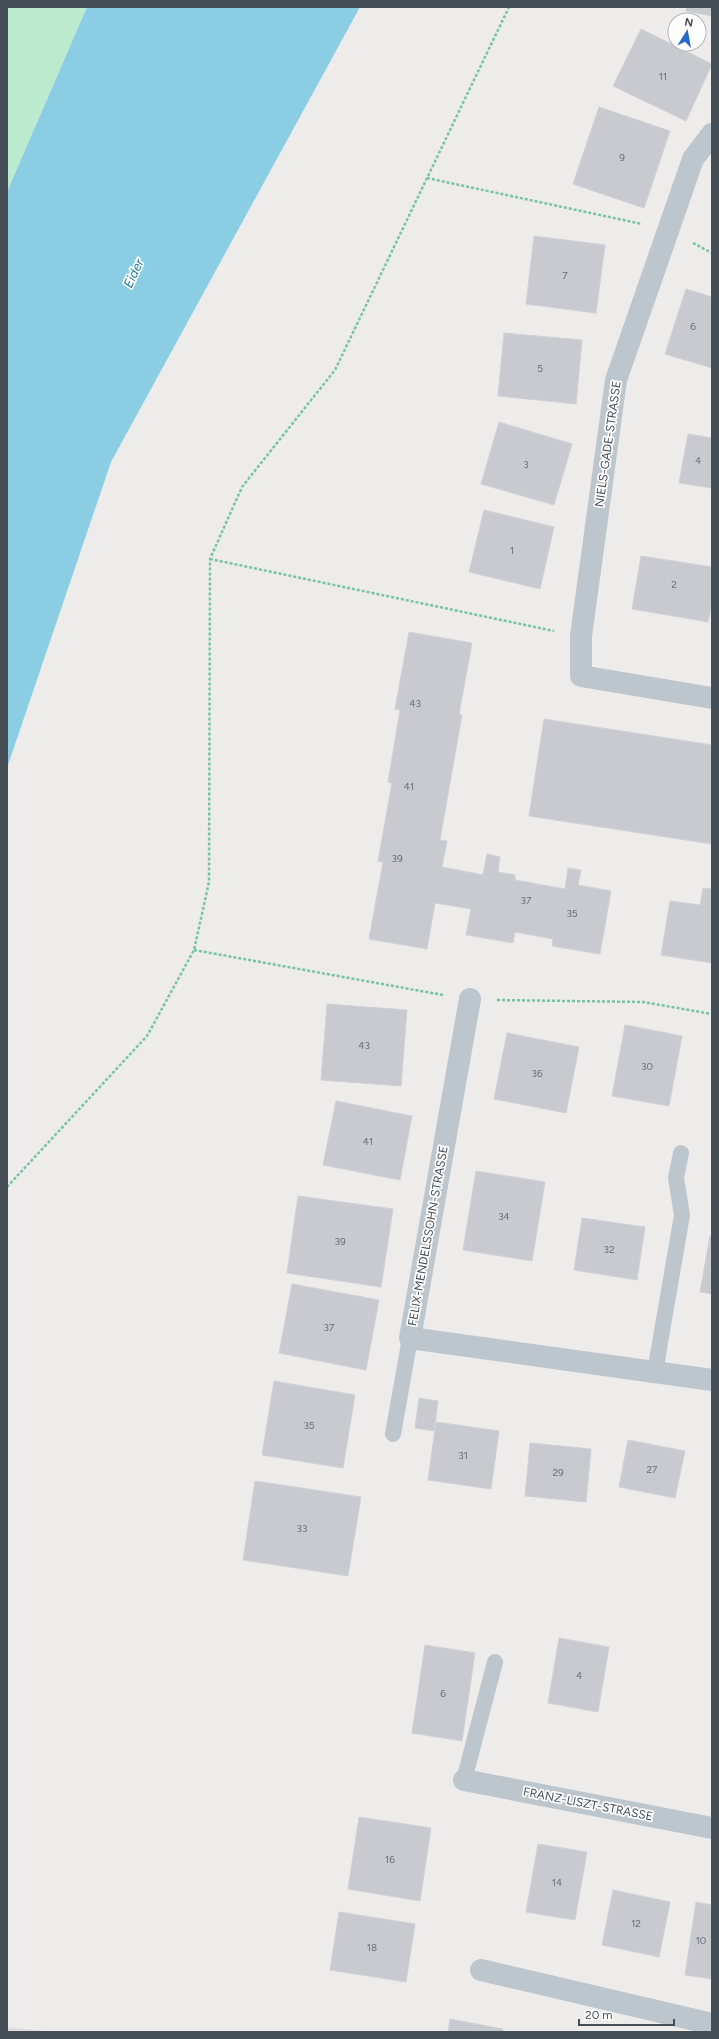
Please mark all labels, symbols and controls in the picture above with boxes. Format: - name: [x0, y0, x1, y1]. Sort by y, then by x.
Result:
- north arrow: [667, 12, 707, 52]
- text: N: [683, 15, 694, 30]
- house number: 11: [659, 70, 667, 83]
- house number: 9: [619, 151, 625, 164]
- water label: Eider: [120, 256, 147, 290]
- house number: 7: [562, 269, 568, 282]
- house number: 6: [690, 320, 696, 333]
- house number: 5: [537, 362, 543, 375]
- street label: NIELS-GADE-STRASSE: [592, 380, 624, 508]
- house number: 4: [695, 454, 701, 467]
- house number: 3: [523, 458, 529, 471]
- house number: 1: [510, 544, 514, 557]
- house number: 2: [671, 578, 677, 591]
- house number: 43: [409, 697, 421, 710]
- house number: 41: [404, 780, 414, 793]
- house number: 39: [391, 852, 403, 865]
- house number: 37: [521, 894, 532, 907]
- house number: 35: [566, 907, 578, 920]
- house number: 43: [358, 1039, 370, 1052]
- house number: 30: [641, 1060, 653, 1073]
- house number: 36: [531, 1067, 543, 1080]
- house number: 41: [363, 1135, 373, 1148]
- street label: FELIX-MENDELSSOHN-STRASSE: [405, 1145, 451, 1327]
- house number: 34: [498, 1210, 510, 1223]
- house number: 39: [334, 1235, 346, 1248]
- house number: 32: [603, 1243, 615, 1256]
- house number: 37: [324, 1321, 335, 1334]
- house number: 35: [303, 1419, 315, 1432]
- house number: 31: [458, 1449, 468, 1462]
- house number: 27: [647, 1463, 658, 1476]
- house number: 29: [552, 1466, 564, 1479]
- house number: 33: [297, 1522, 307, 1535]
- house number: 4: [576, 1669, 582, 1682]
- house number: 6: [440, 1687, 446, 1700]
- street label: FRANZ-LISZT-STRASSE: [522, 1785, 654, 1823]
- house number: 16: [385, 1853, 395, 1866]
- house number: 14: [552, 1876, 562, 1889]
- house number: 12: [631, 1917, 641, 1930]
- house number: 10: [696, 1934, 706, 1947]
- house number: 18: [367, 1941, 377, 1954]
- scale bar: [579, 2001, 674, 2027]
- text: 20 m: [585, 2008, 613, 2022]

